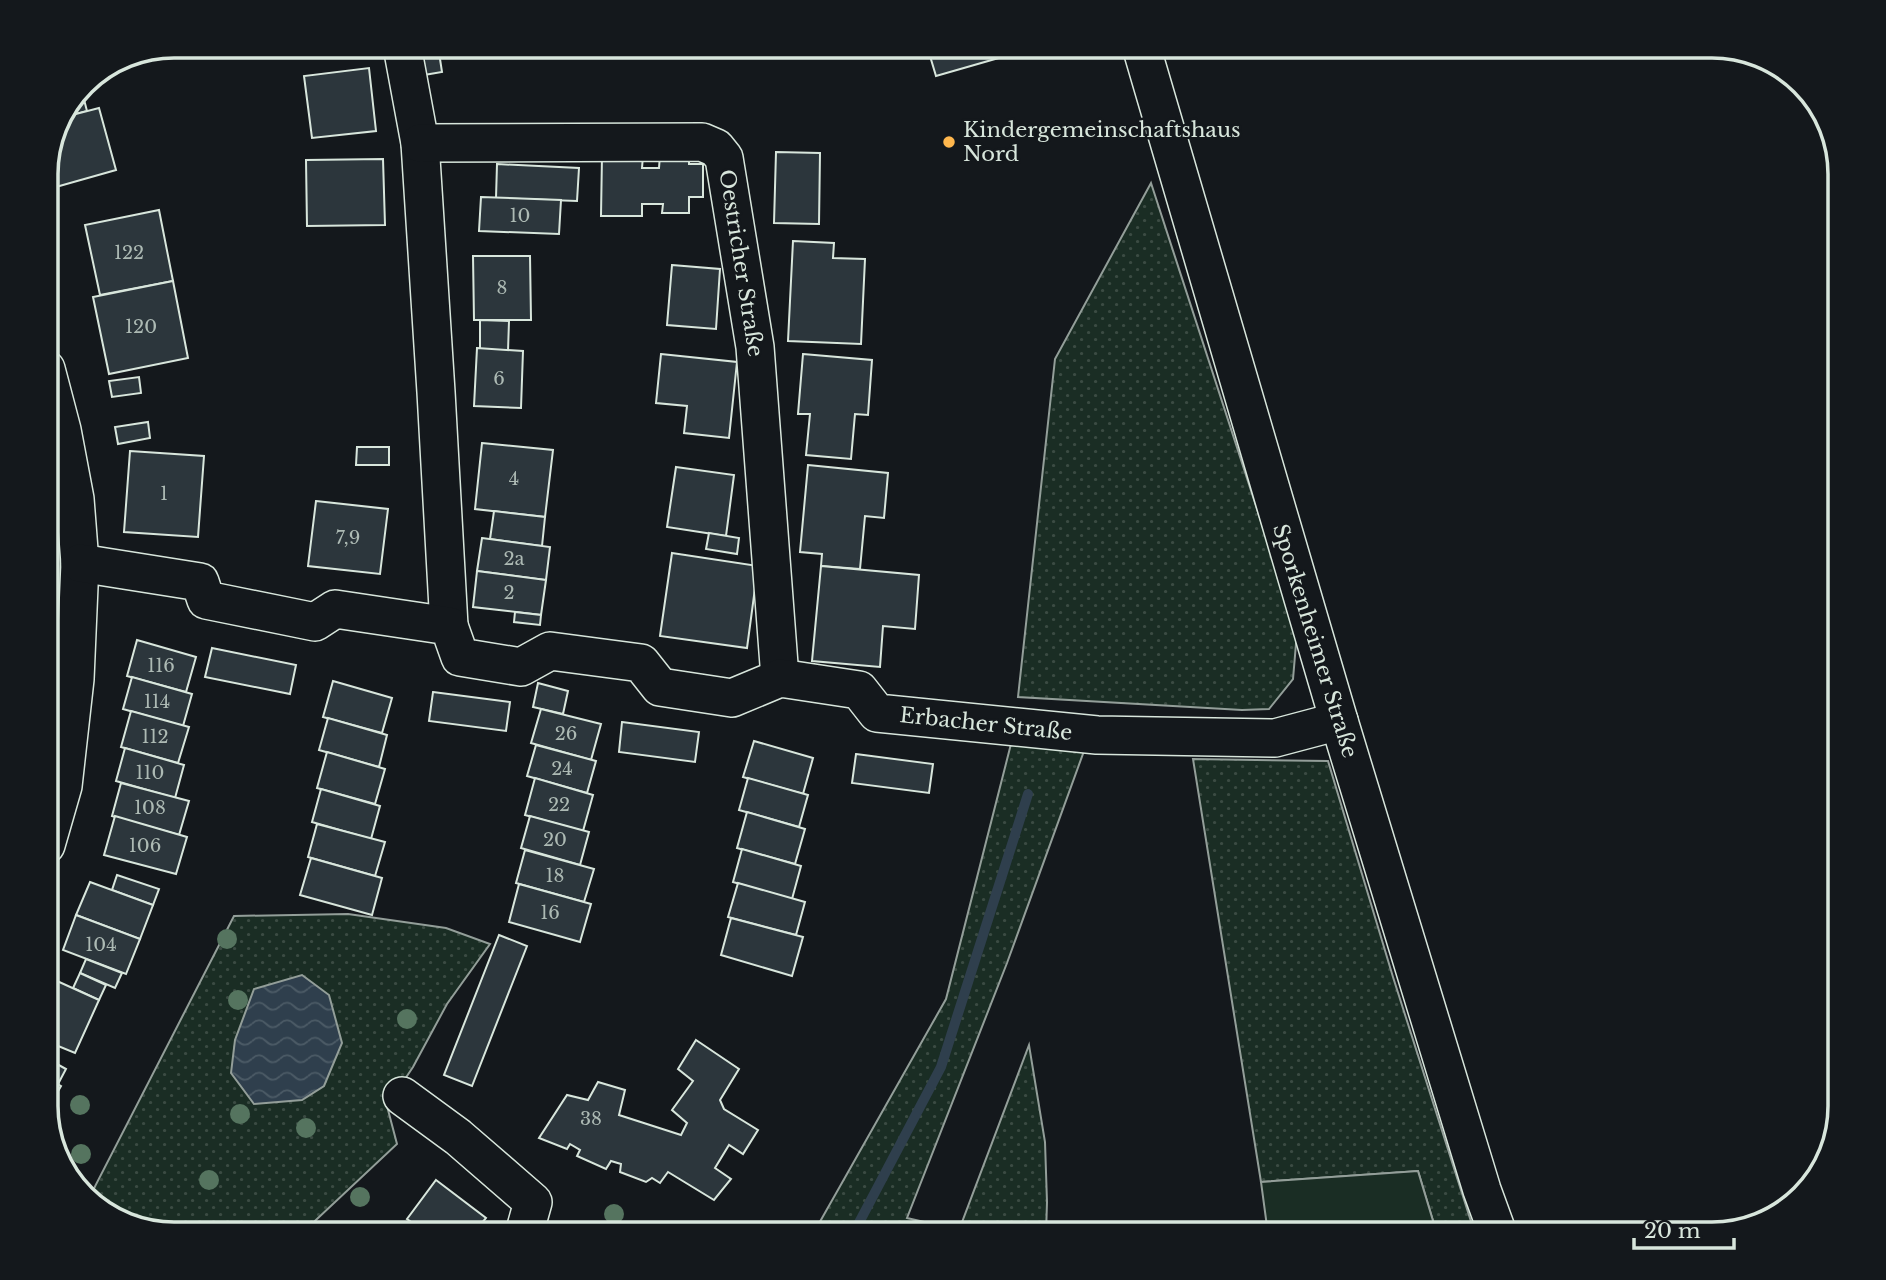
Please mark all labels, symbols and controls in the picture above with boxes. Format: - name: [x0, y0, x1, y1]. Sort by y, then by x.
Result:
- place label: Kindergemeinschaftshaus Nord: [963, 117, 1241, 167]
- marker: Kindergemeinschaftshaus Nord: [941, 134, 957, 150]
- street label: Oestricher Straße: [713, 168, 769, 358]
- house number: 10: [510, 205, 530, 227]
- house number: 122: [114, 242, 144, 264]
- house number: 8: [497, 277, 507, 299]
- house number: 120: [125, 316, 157, 338]
- house number: 6: [493, 368, 505, 390]
- house number: 4: [509, 468, 519, 490]
- house number: 1: [160, 483, 168, 505]
- street label: Sporkenheimer Straße: [1267, 521, 1363, 761]
- house number: 7,9: [336, 527, 360, 549]
- house number: 2a: [503, 548, 525, 570]
- house number: 2: [503, 582, 515, 604]
- house number: 116: [147, 655, 175, 677]
- house number: 114: [144, 691, 170, 713]
- street label: Erbacher Straße: [898, 702, 1074, 746]
- house number: 26: [555, 723, 577, 745]
- house number: 112: [141, 726, 169, 748]
- house number: 24: [551, 758, 573, 780]
- house number: 110: [136, 762, 164, 784]
- house number: 22: [548, 794, 570, 816]
- house number: 108: [134, 797, 166, 819]
- house number: 20: [543, 829, 567, 851]
- house number: 106: [129, 835, 161, 857]
- house number: 18: [546, 865, 564, 887]
- house number: 16: [540, 902, 560, 924]
- house number: 104: [85, 934, 117, 956]
- house number: 38: [580, 1108, 602, 1130]
- scale bar: [1634, 1206, 1734, 1250]
- text: 20 m: [1644, 1218, 1701, 1244]

